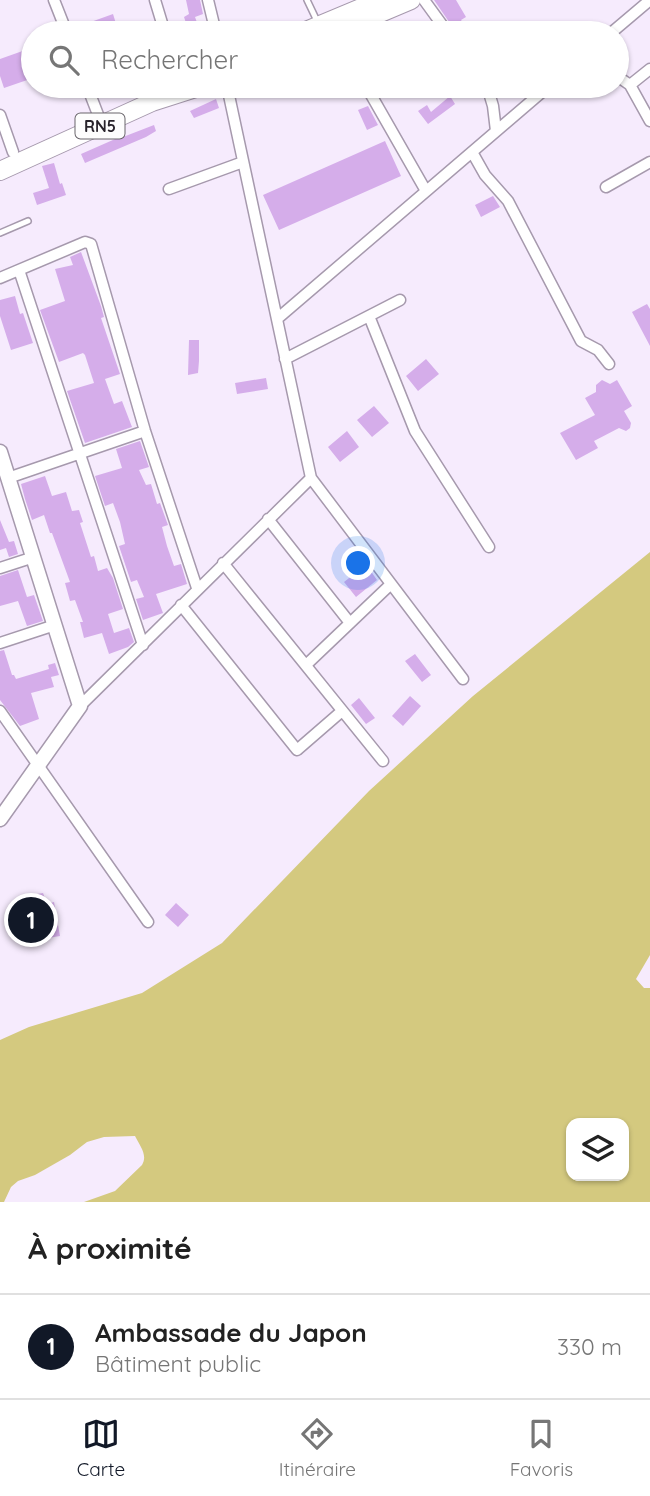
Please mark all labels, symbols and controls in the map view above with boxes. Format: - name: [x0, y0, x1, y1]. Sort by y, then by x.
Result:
- search box: [21, 21, 629, 98]
- icon: search: [45, 41, 83, 79]
- text: Rechercher: [101, 43, 238, 76]
- road number: RN5: [76, 114, 124, 138]
- your location: [341, 546, 375, 580]
- pin: 1: [8, 894, 54, 946]
- map controls: [566, 1118, 629, 1181]
- button: layers: [566, 1118, 629, 1181]
- text: À proximité: [28, 1229, 192, 1267]
- text: Ambassade du Japon: [95, 1316, 367, 1349]
- text: 1: [47, 1332, 55, 1361]
- text: 330 m: [557, 1332, 622, 1361]
- text: Bâtiment public: [95, 1349, 261, 1378]
- tab: Carte: [77, 1415, 125, 1481]
- tab: Itinéraire: [279, 1415, 356, 1481]
- tab: Favoris: [510, 1415, 573, 1481]

